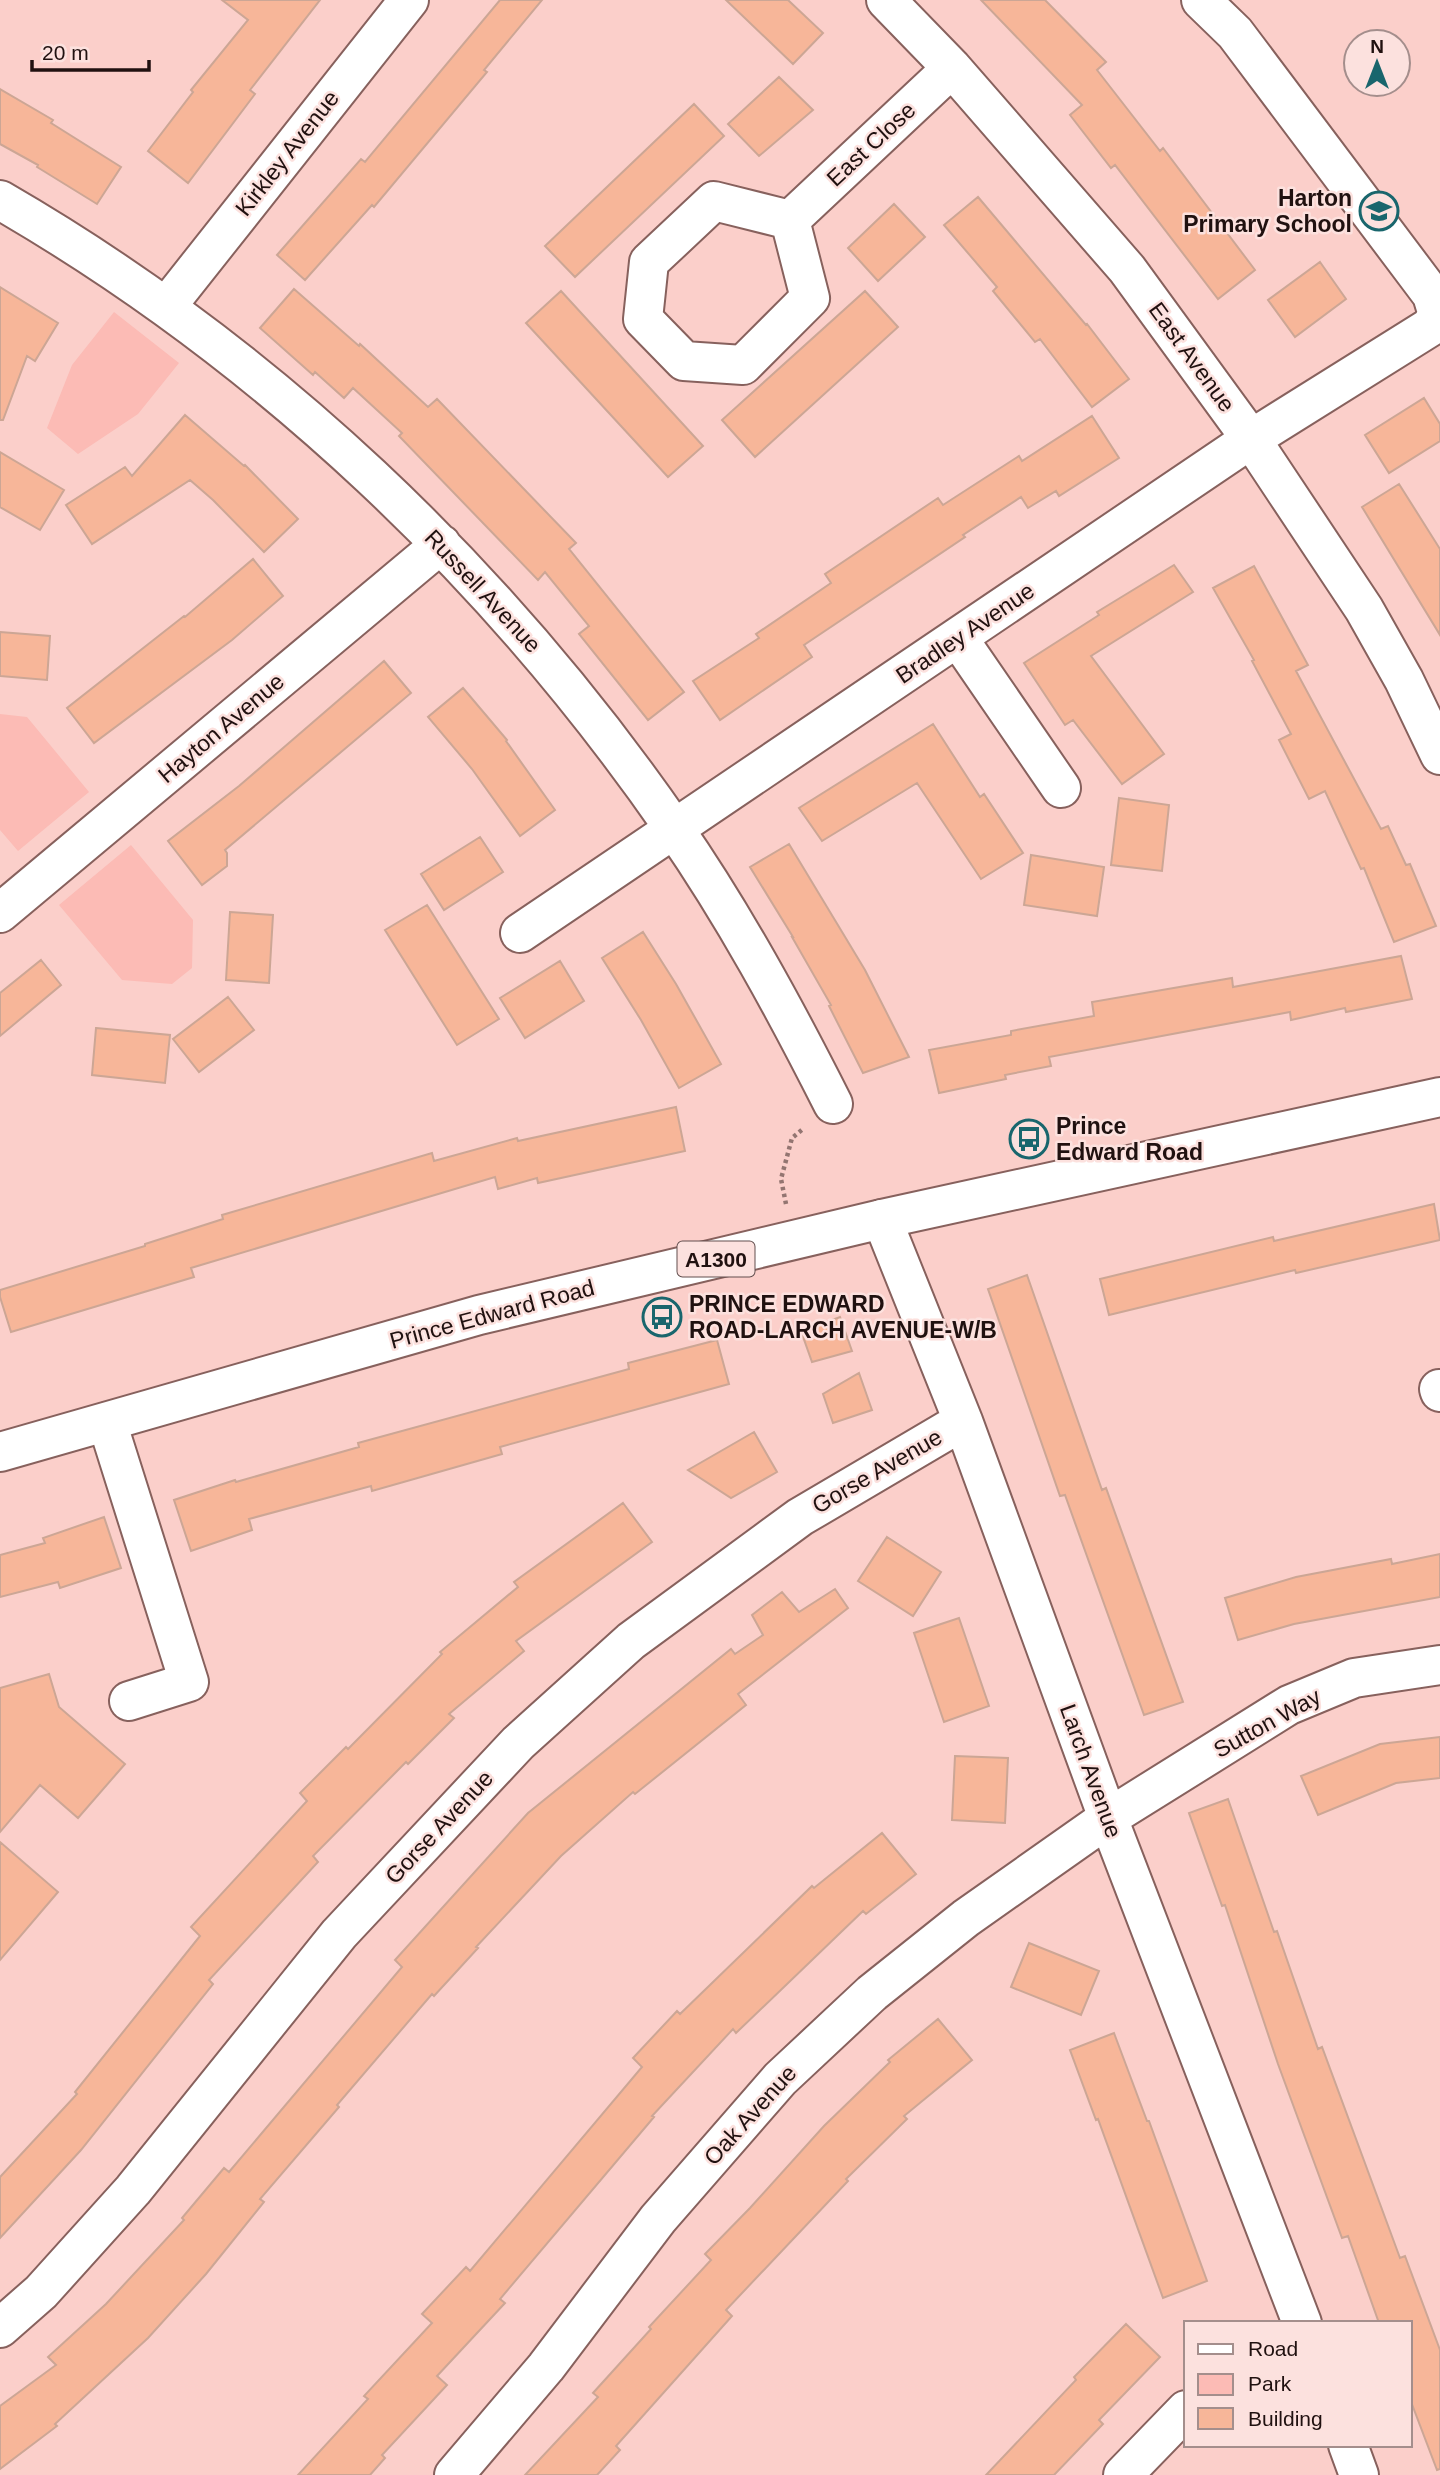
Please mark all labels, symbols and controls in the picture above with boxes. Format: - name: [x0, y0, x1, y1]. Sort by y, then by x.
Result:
- scale bar: [32, 28, 149, 72]
- north arrow: [1342, 28, 1412, 98]
- text: N: [1370, 36, 1384, 57]
- text: 20 m: [42, 41, 89, 64]
- street label: Kirkley Avenue: [230, 85, 344, 221]
- street label: East Close: [821, 97, 921, 191]
- place label: Harton Primary School: [1183, 185, 1352, 237]
- school or university icon: Harton Primary School: [1358, 190, 1400, 232]
- street label: East Avenue: [1144, 297, 1240, 417]
- street label: Russell Avenue: [420, 524, 546, 658]
- street label: Bradley Avenue: [891, 577, 1039, 689]
- street label: Hayton Avenue: [153, 668, 289, 788]
- place label: Prince Edward Road: [1056, 1113, 1203, 1165]
- bus stop icon: Prince Edward Road: [1008, 1118, 1050, 1160]
- road number: A1300: [678, 1242, 754, 1276]
- street label: Prince Edward Road: [387, 1274, 597, 1354]
- place label: PRINCE EDWARD ROAD-LARCH AVENUE-W/B: [689, 1291, 997, 1343]
- bus stop icon: PRINCE EDWARD ROAD-LARCH AVENUE-W/B: [641, 1296, 683, 1338]
- street label: Gorse Avenue: [808, 1423, 946, 1519]
- street label: Sutton Way: [1209, 1683, 1325, 1763]
- street label: Larch Avenue: [1055, 1701, 1127, 1841]
- street label: Gorse Avenue: [380, 1765, 498, 1889]
- street label: Oak Avenue: [699, 2060, 801, 2170]
- legend: [1184, 2321, 1412, 2447]
- text: Road: [1248, 2337, 1298, 2360]
- text: Park: [1248, 2372, 1292, 2395]
- text: Building: [1248, 2407, 1323, 2430]

